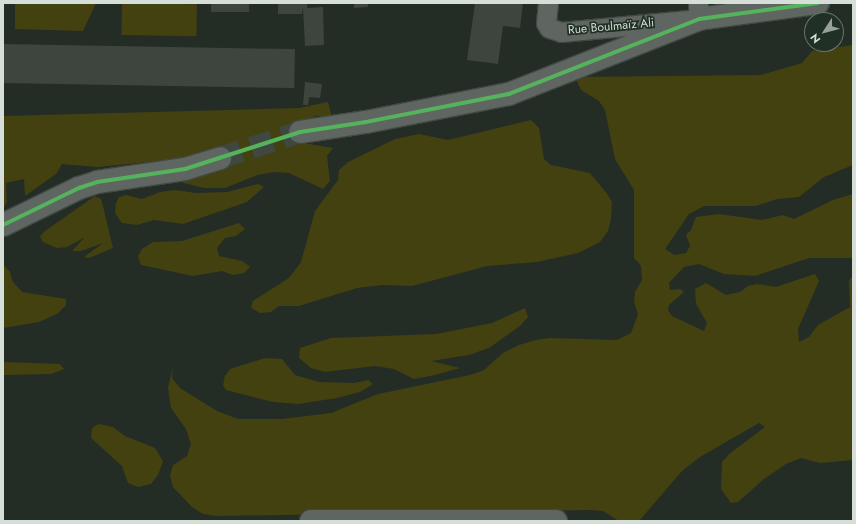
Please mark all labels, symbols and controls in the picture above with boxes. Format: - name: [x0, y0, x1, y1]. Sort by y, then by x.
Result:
- north arrow: [804, 12, 844, 52]
- street label: Rue Boulmaïz Ali: [567, 16, 655, 38]
- text: N: [806, 30, 824, 47]

